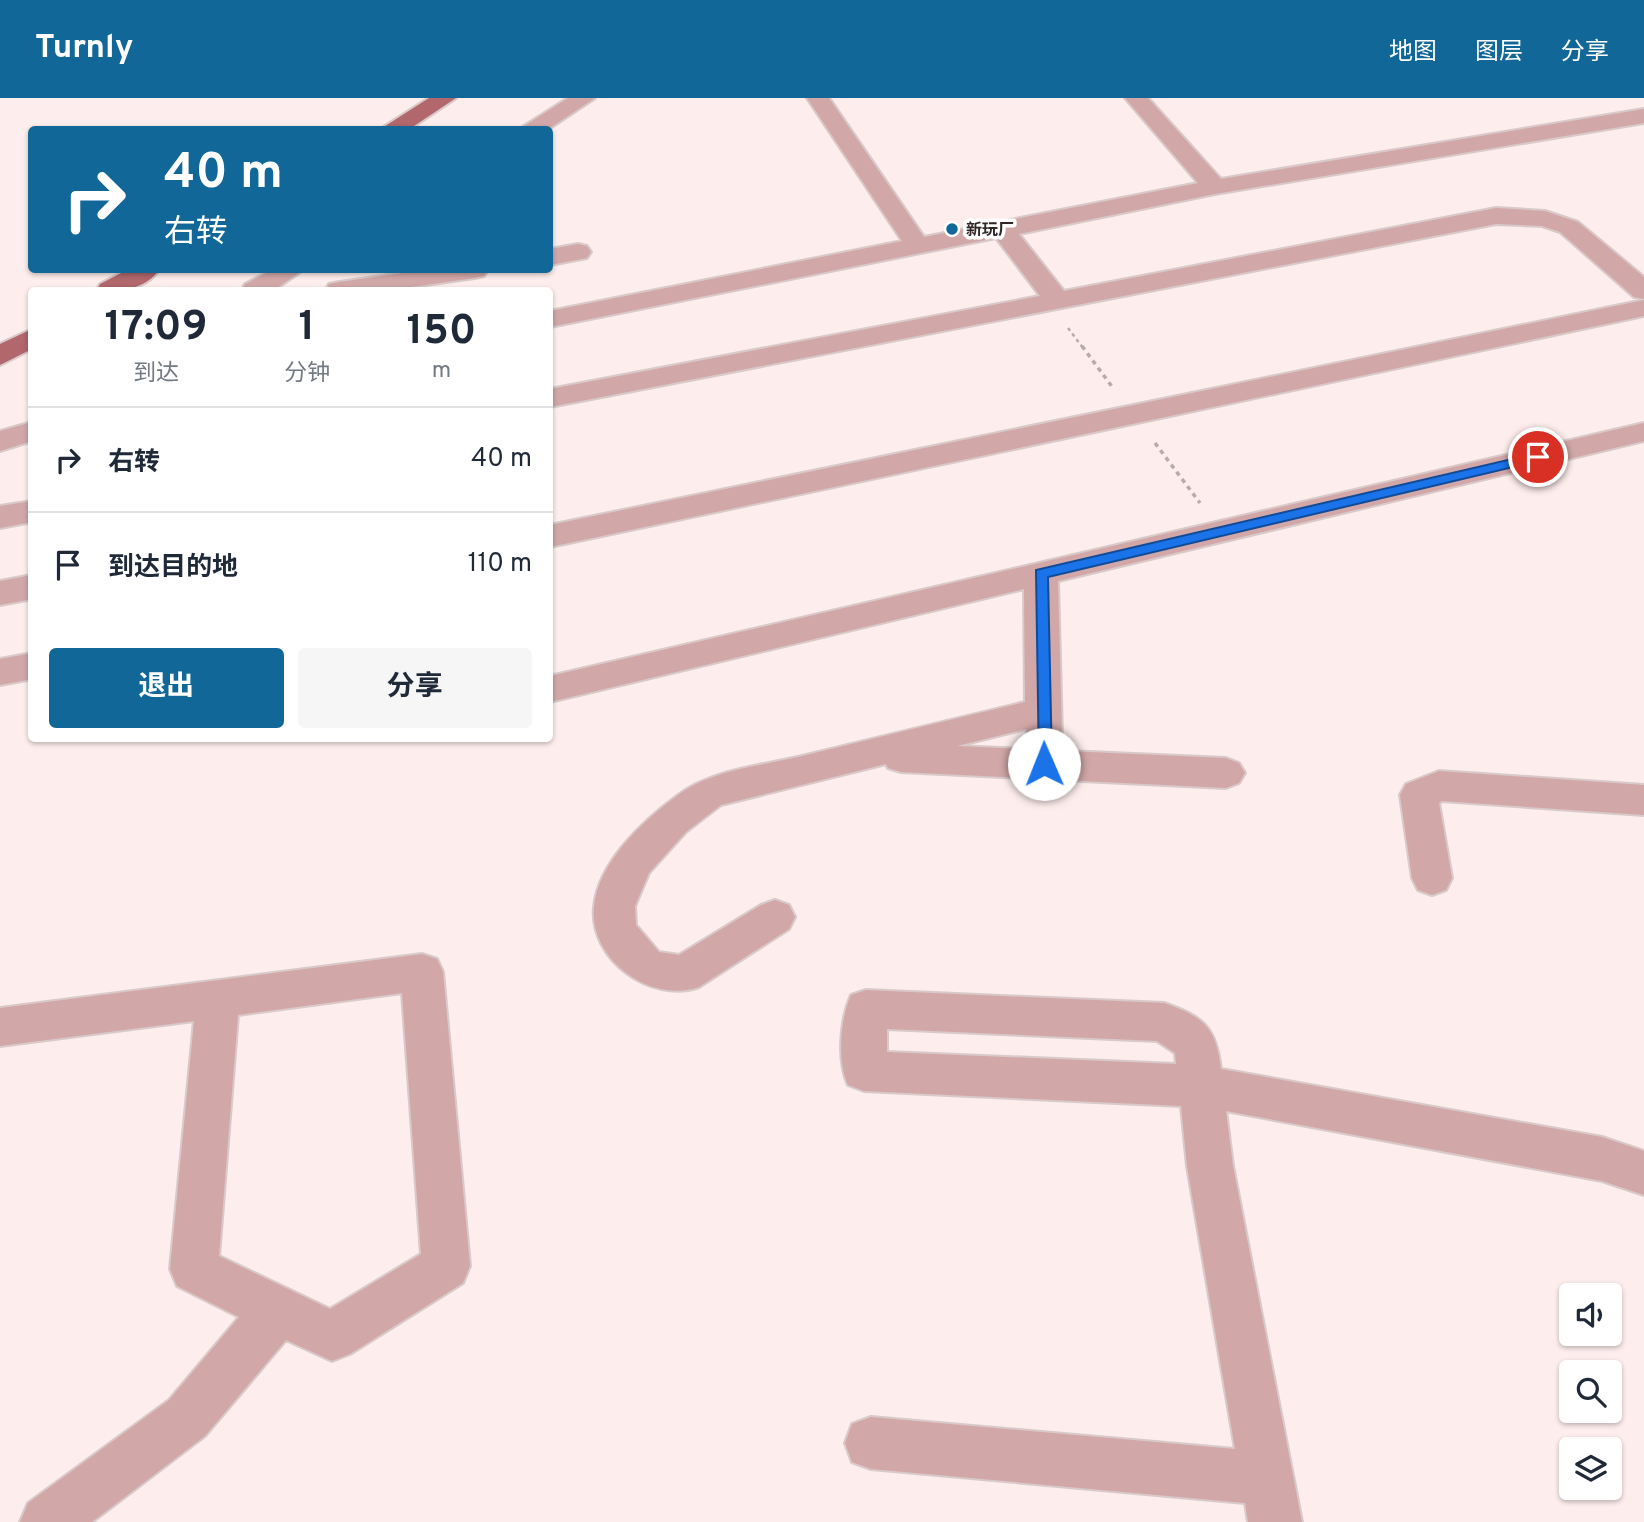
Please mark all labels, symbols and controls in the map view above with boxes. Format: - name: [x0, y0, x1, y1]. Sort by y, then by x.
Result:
- text: Turnly: [35, 28, 133, 70]
- text: 地图: [1389, 38, 1437, 68]
- text: 图层: [1475, 38, 1523, 68]
- text: 分享: [1561, 38, 1609, 68]
- text: 40 m: [164, 144, 283, 206]
- icon: right: [49, 154, 140, 245]
- text: 右转: [164, 214, 228, 254]
- marker: 新玩厂: [944, 221, 960, 237]
- place label: 新玩厂: [966, 221, 1014, 241]
- text: 17:09: [105, 302, 207, 355]
- text: 1: [299, 302, 315, 355]
- text: 150: [406, 306, 476, 359]
- text: m: [432, 357, 451, 386]
- text: 到达: [133, 360, 179, 389]
- text: 分钟: [284, 360, 330, 389]
- pin: [1508, 427, 1568, 487]
- icon: arrive: [1519, 438, 1557, 476]
- icon: right: [49, 441, 87, 479]
- text: 40 m: [471, 443, 532, 476]
- text: 右转: [108, 447, 160, 480]
- icon: arrive: [49, 546, 87, 584]
- text: 110 m: [468, 548, 532, 581]
- text: 到达目的地: [108, 552, 238, 585]
- button: 退出: [49, 648, 284, 728]
- button: 分享: [298, 648, 532, 728]
- position arrow: [1007, 727, 1081, 801]
- map controls: [1559, 1283, 1622, 1500]
- button: sound: [1559, 1283, 1622, 1346]
- button: search: [1559, 1360, 1622, 1423]
- button: layers: [1559, 1437, 1622, 1500]

